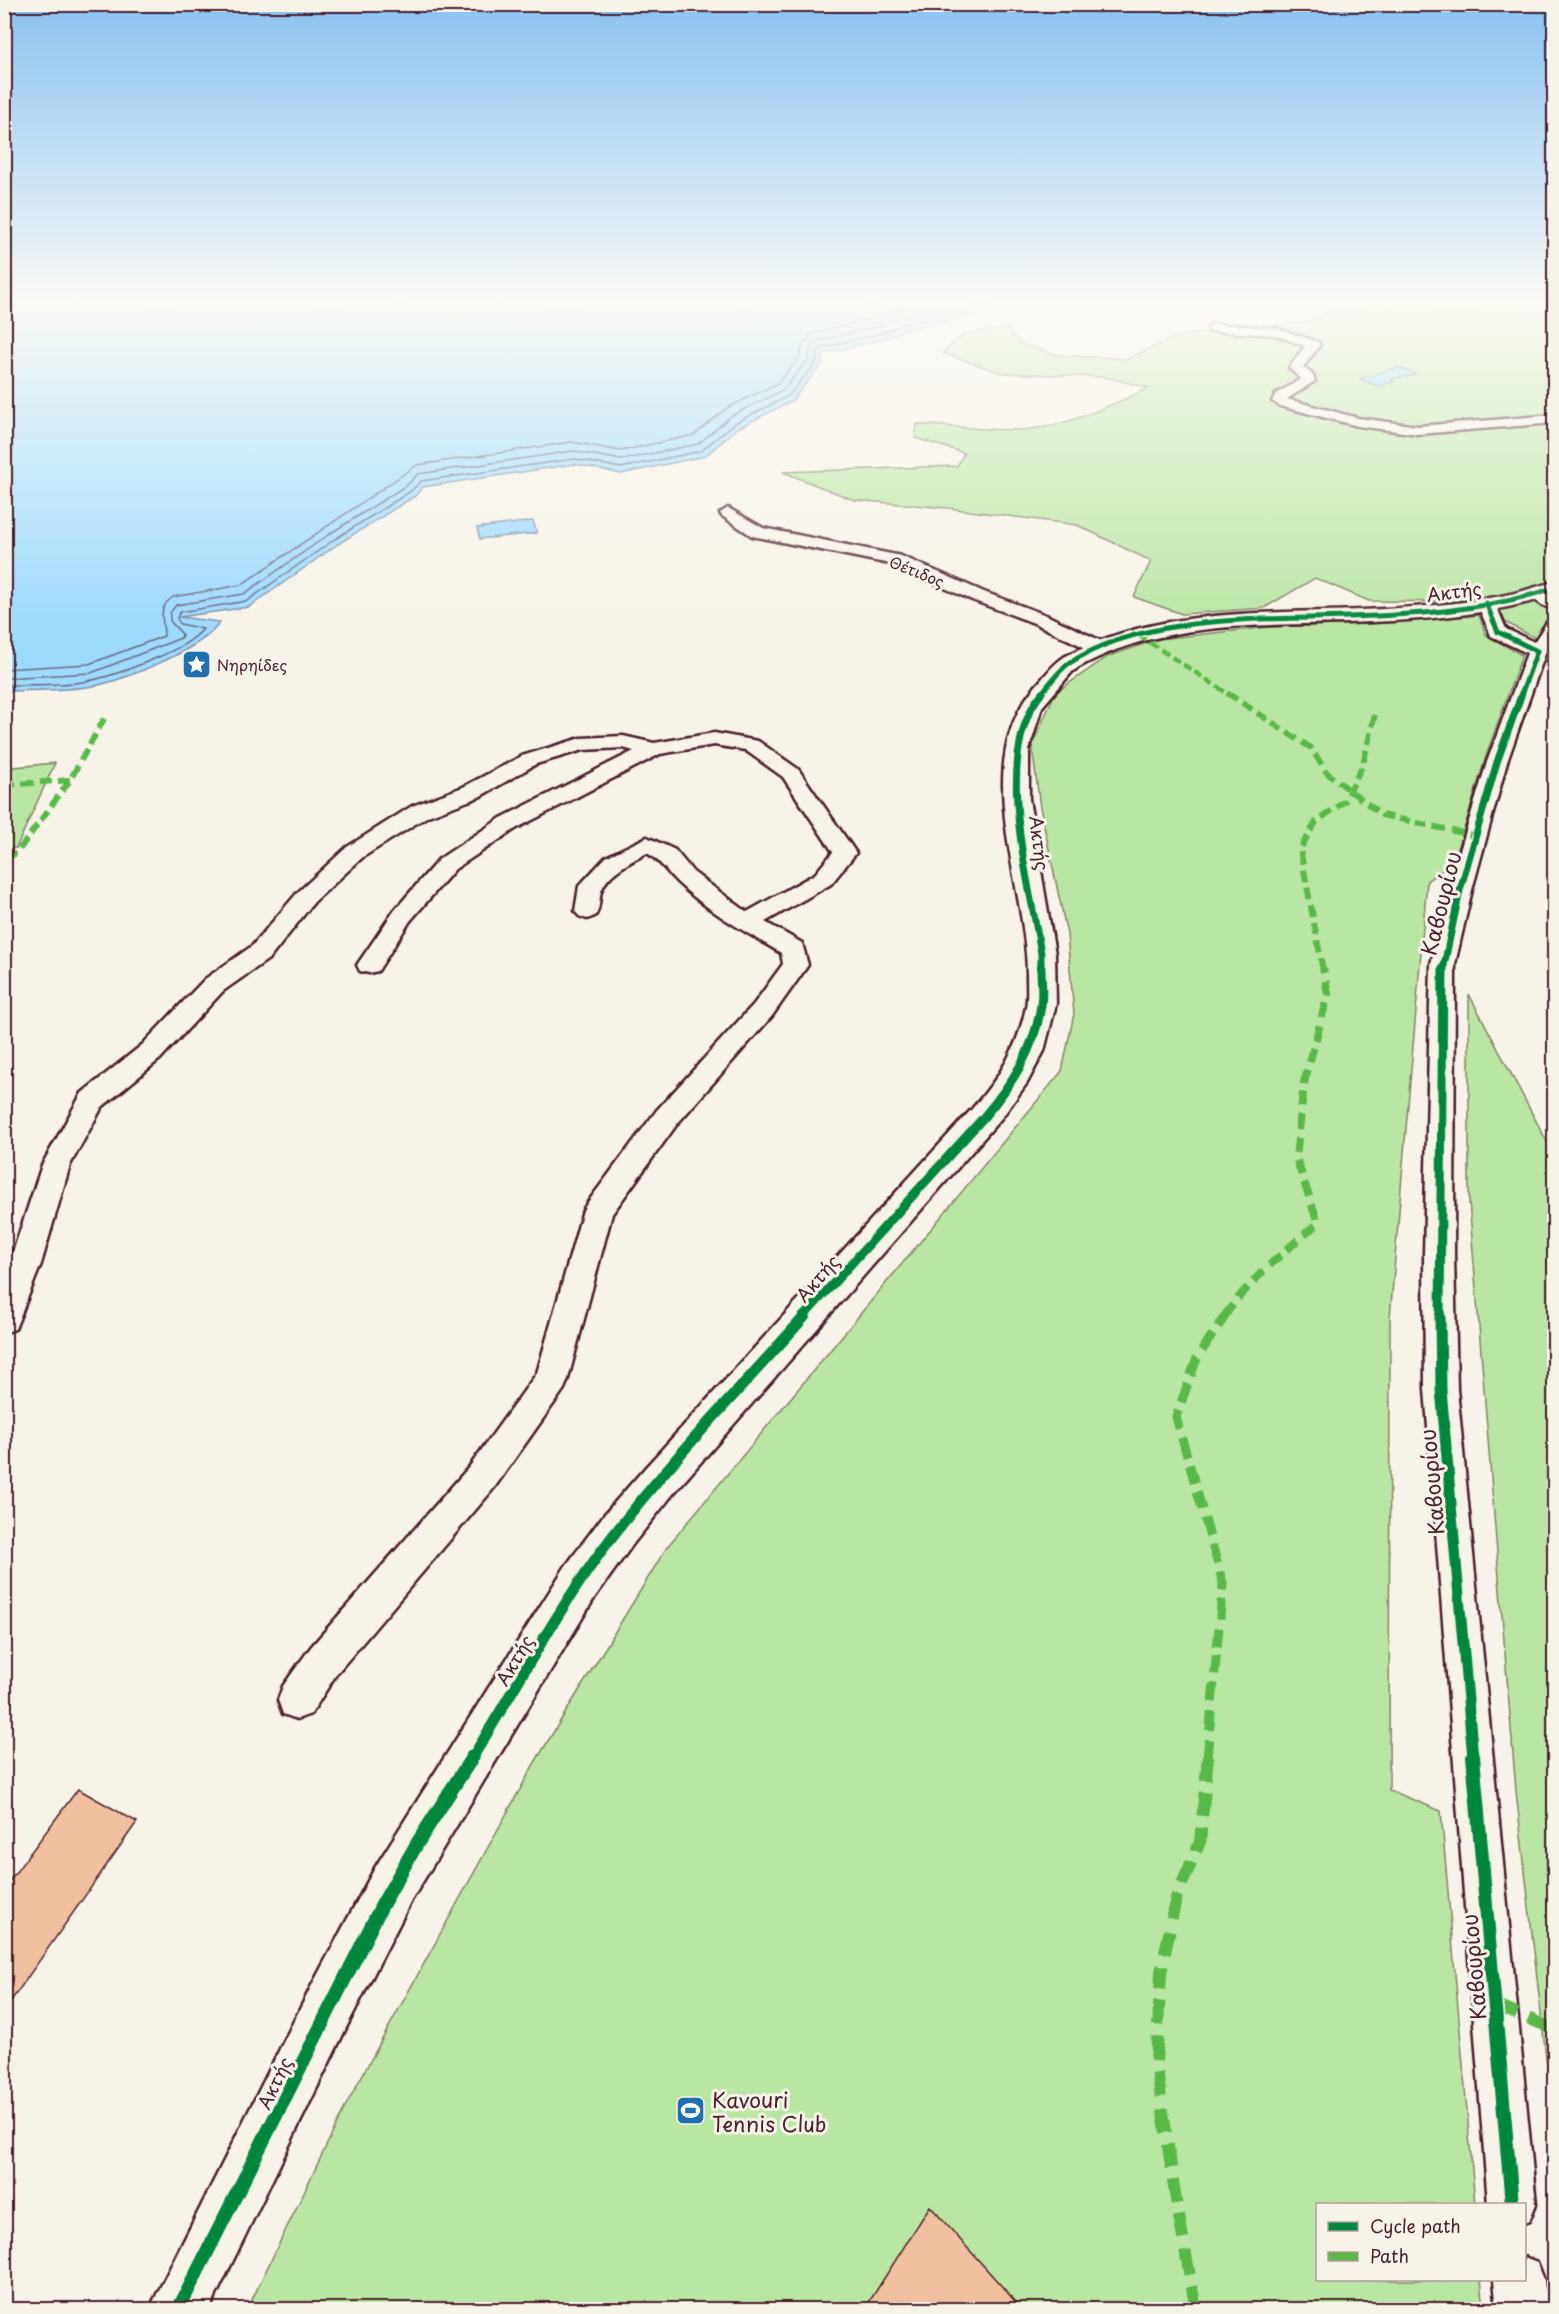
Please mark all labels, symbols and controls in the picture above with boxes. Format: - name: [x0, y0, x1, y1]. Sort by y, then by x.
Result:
- street label: Θέτιδος: [886, 550, 948, 593]
- street label: Ακτής: [1425, 574, 1483, 608]
- place icon: Νηρηίδες: [180, 648, 212, 680]
- place label: Νηρηίδες: [217, 653, 287, 676]
- street label: Ακτής: [1023, 814, 1057, 872]
- street label: Καβουρίου: [1412, 847, 1468, 959]
- street label: Ακτής: [789, 1248, 845, 1308]
- street label: Καβουρίου: [1410, 1428, 1452, 1536]
- street label: Ακτής: [488, 1629, 540, 1691]
- street label: Καβουρίου: [1452, 1913, 1494, 2021]
- street label: Ακτής: [250, 2052, 298, 2114]
- place label: Kavouri Tennis Club: [712, 2083, 826, 2139]
- sports icon: Kavouri Tennis Club: [675, 2095, 707, 2127]
- legend: [1316, 2203, 1526, 2281]
- text: Cycle path: [1370, 2212, 1461, 2239]
- text: Path: [1370, 2242, 1409, 2269]

